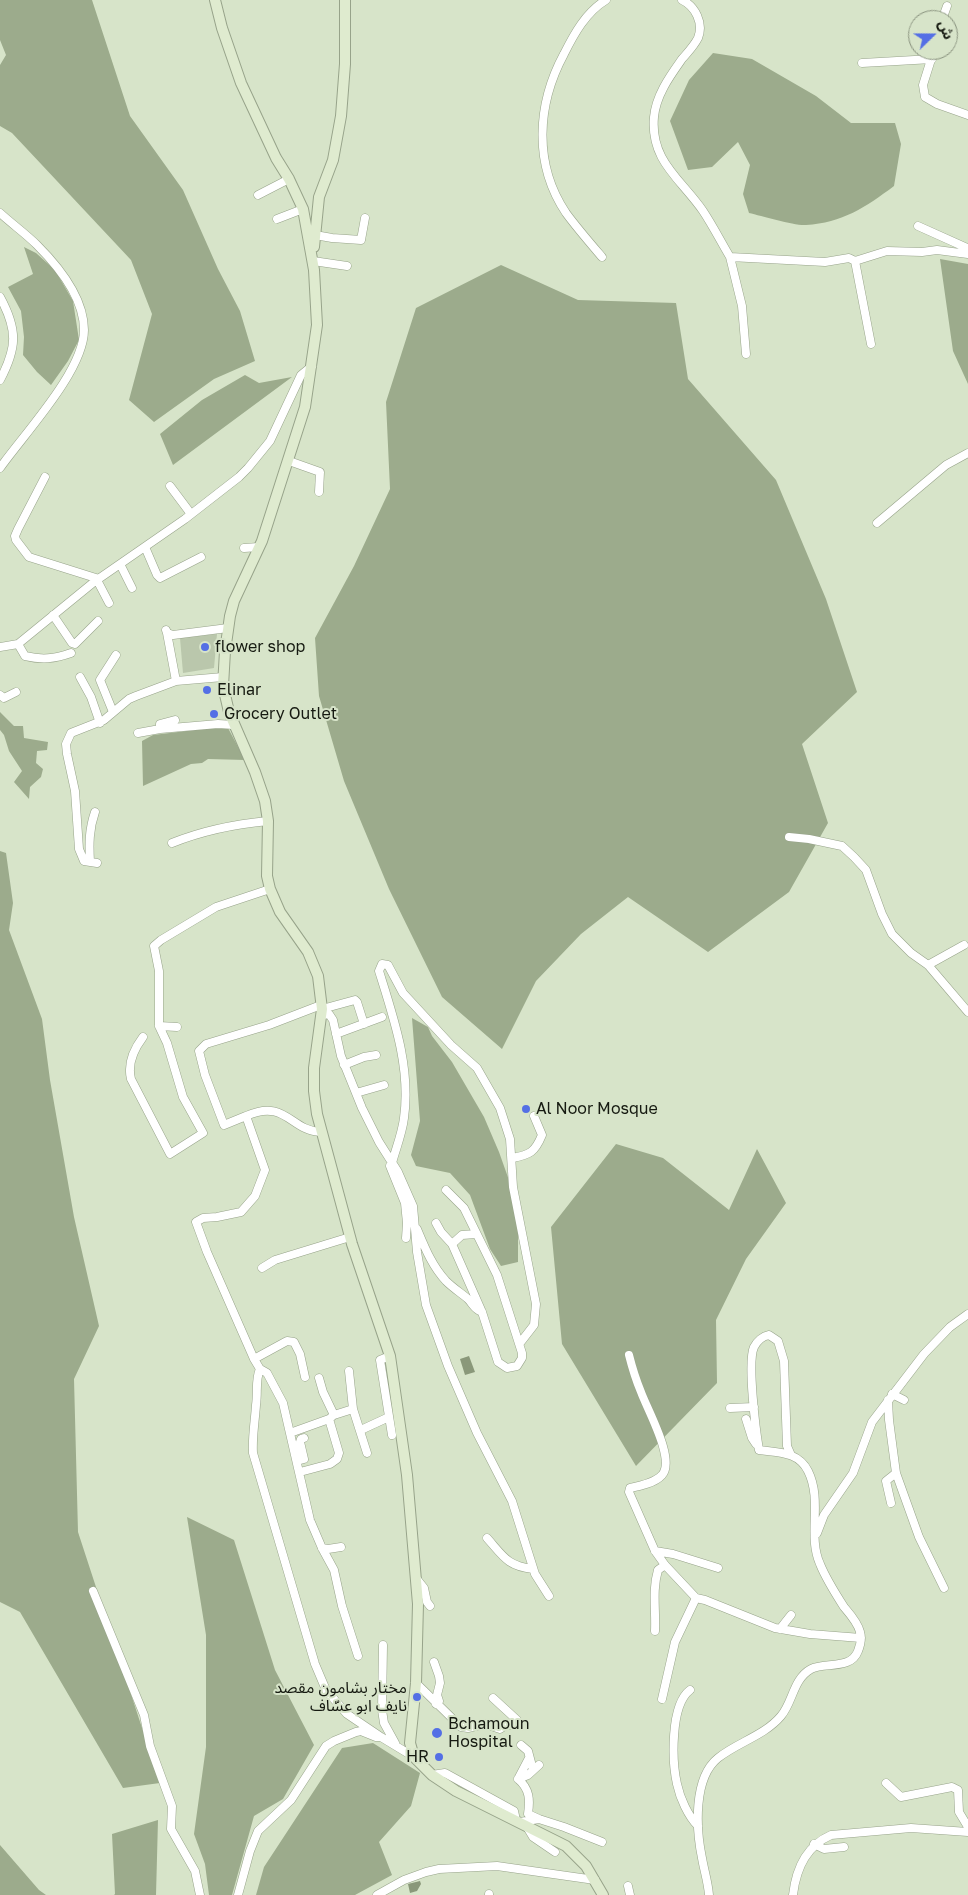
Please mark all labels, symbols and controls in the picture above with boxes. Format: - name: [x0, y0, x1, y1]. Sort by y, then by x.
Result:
- north arrow: [908, 10, 958, 60]
- text: ش: [935, 17, 958, 42]
- place label: flower shop: [215, 637, 305, 657]
- marker: flower shop: [199, 641, 211, 653]
- place label: Elinar: [217, 680, 261, 700]
- marker: Elinar: [201, 684, 213, 696]
- place label: Grocery Outlet: [224, 704, 337, 724]
- marker: Grocery Outlet: [208, 708, 220, 720]
- place label: Al Noor Mosque: [536, 1099, 658, 1119]
- marker: Al Noor Mosque: [520, 1103, 532, 1115]
- place label: مختار بشامون مقصد نايف ابو عسّاف: [274, 1678, 407, 1716]
- marker: مختار بشامون مقصد نايف ابو عسّاف: [411, 1691, 423, 1703]
- place label: Bchamoun Hospital: [448, 1714, 530, 1752]
- marker: Bchamoun Hospital: [430, 1726, 444, 1740]
- place label: HR: [406, 1747, 429, 1767]
- marker: HR: [433, 1751, 445, 1763]

